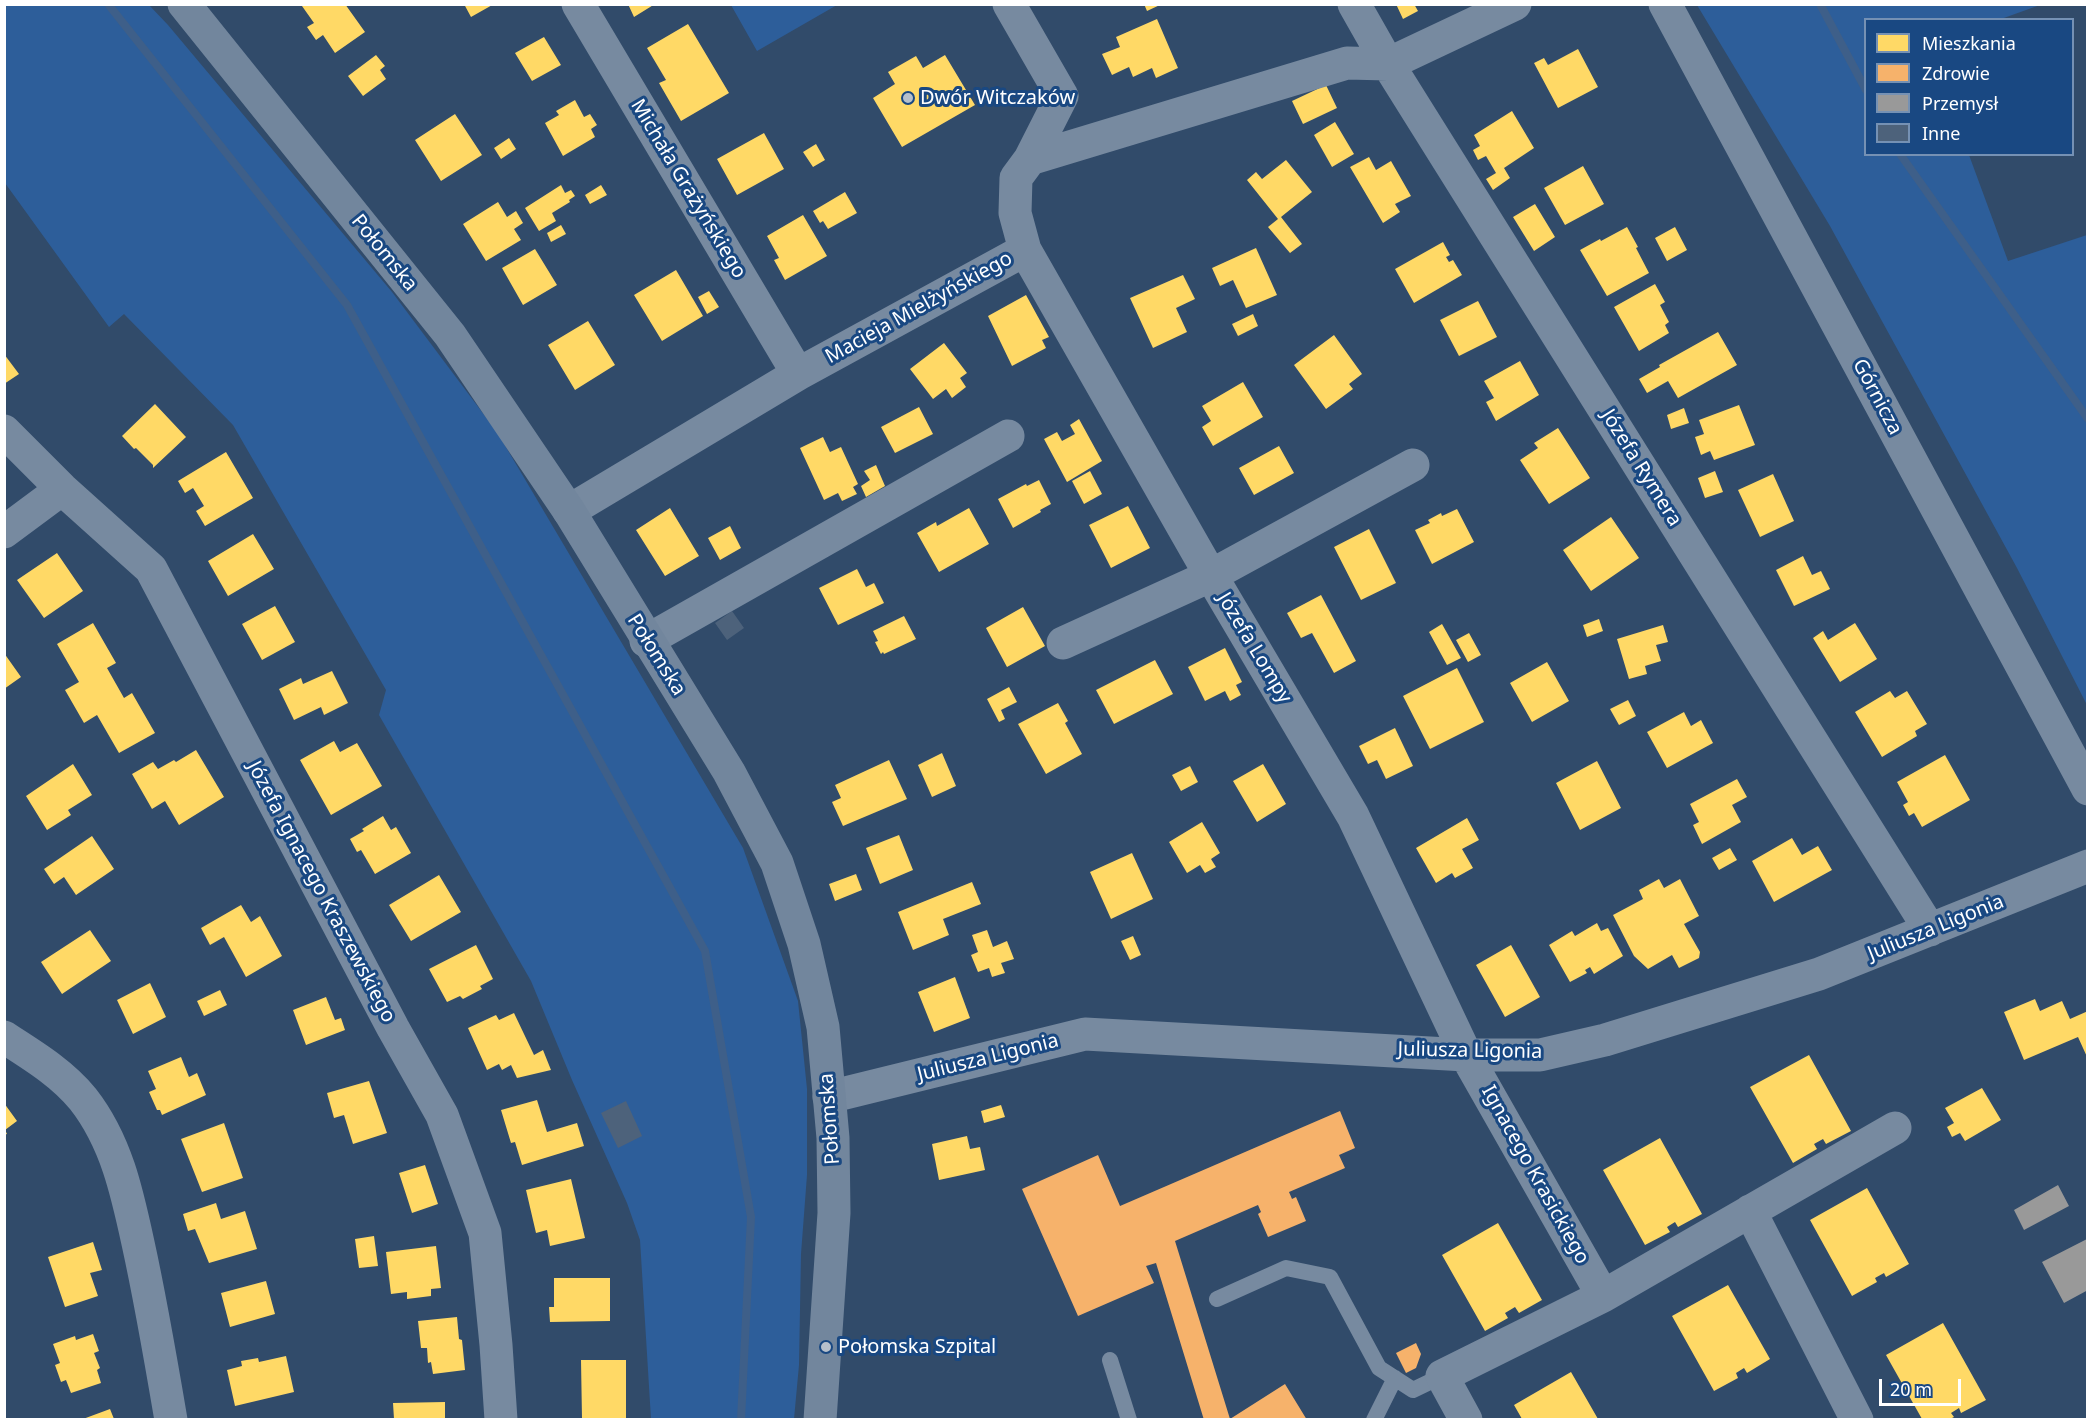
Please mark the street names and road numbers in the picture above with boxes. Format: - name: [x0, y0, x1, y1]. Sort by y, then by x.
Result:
- street label: Michała Grażyńskiego: [625, 95, 751, 283]
- street label: Połomska: [346, 210, 422, 296]
- street label: Macieja Mielżyńskiego: [821, 247, 1017, 369]
- street label: Górnicza: [1847, 355, 1907, 439]
- street label: Józefa Rymera: [1596, 405, 1686, 531]
- street label: Józefa Lompy: [1212, 588, 1296, 708]
- street label: Połomska: [622, 610, 690, 700]
- street label: Józefa Ignacego Kraszewskiego: [242, 757, 400, 1027]
- street label: Juliusza Ligonia: [1864, 890, 2008, 966]
- street label: Juliusza Ligonia: [915, 1029, 1061, 1087]
- street label: Juliusza Ligonia: [1397, 1038, 1543, 1064]
- street label: Połomska: [815, 1072, 845, 1166]
- street label: Ignacego Krasickiego: [1476, 1082, 1594, 1268]

